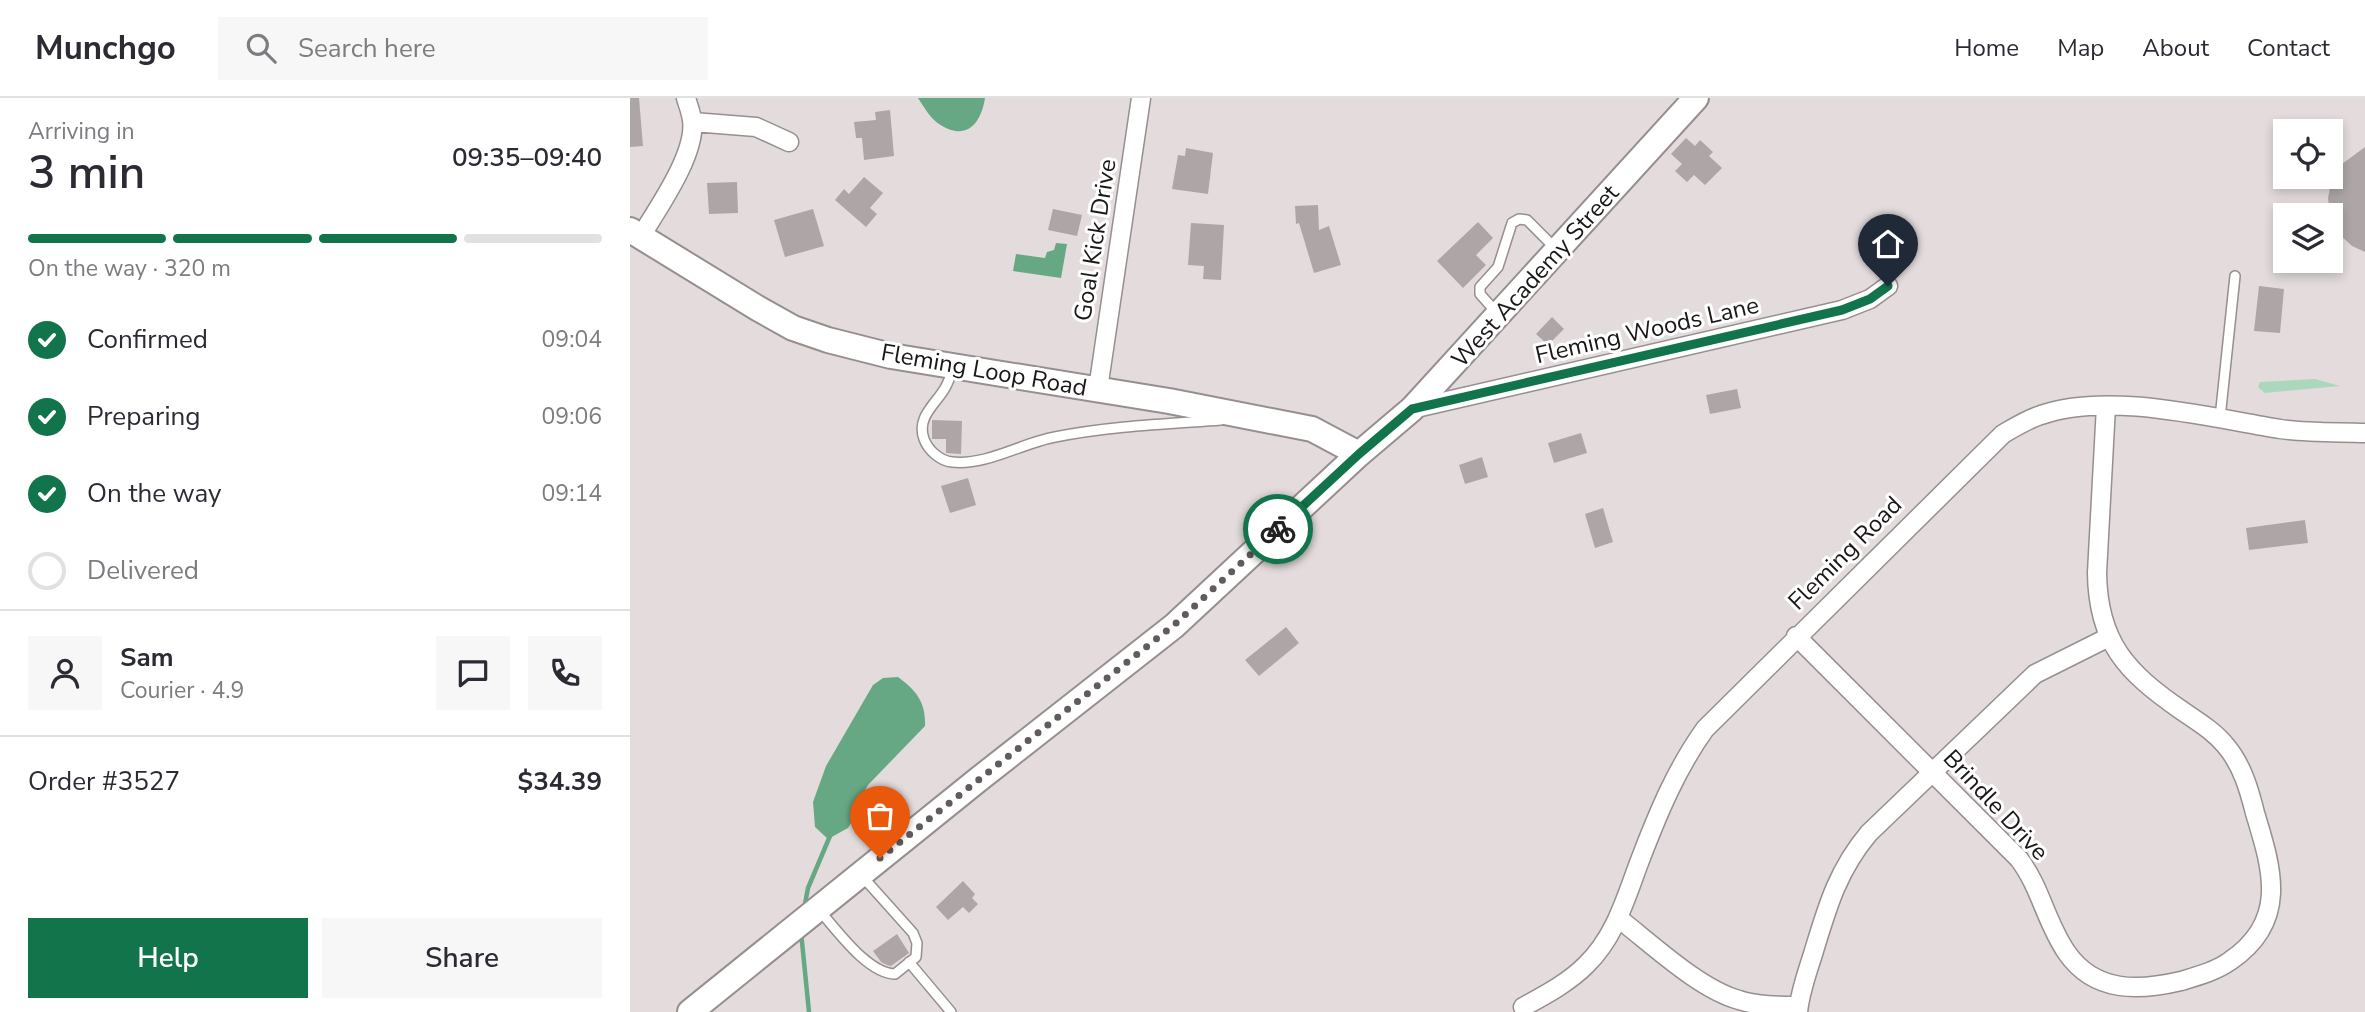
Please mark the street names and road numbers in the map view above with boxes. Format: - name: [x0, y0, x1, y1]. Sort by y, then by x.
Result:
- street label: Goal Kick Drive: [1066, 157, 1124, 323]
- street label: West Academy Street: [1444, 177, 1626, 374]
- street label: Fleming Woods Lane: [1532, 289, 1762, 371]
- street label: Fleming Loop Road: [879, 336, 1089, 404]
- street label: Fleming Road: [1781, 489, 1909, 617]
- street label: Brindle Drive: [1936, 743, 2056, 867]

